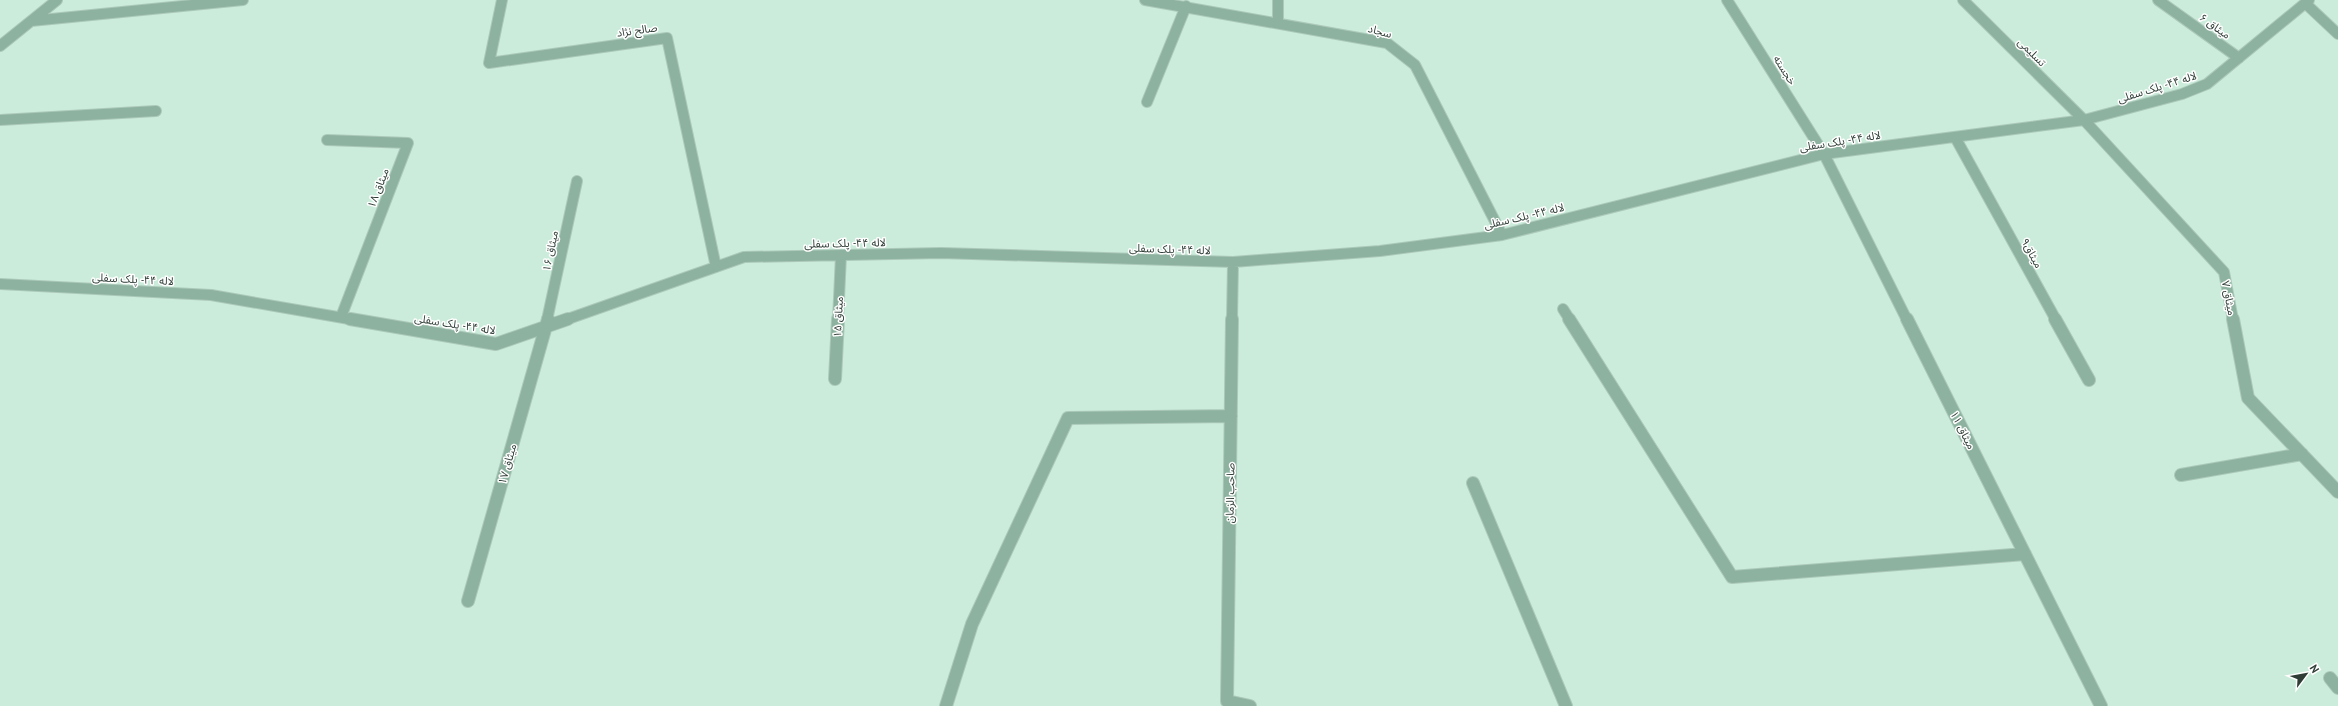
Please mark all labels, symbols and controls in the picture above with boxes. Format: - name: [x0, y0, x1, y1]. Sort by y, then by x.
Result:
- street label: میثاق ۶: [2197, 10, 2234, 42]
- street label: صالح نژاد: [616, 20, 658, 41]
- street label: سجاد: [1367, 21, 1394, 41]
- street label: تسلیمی: [2015, 35, 2049, 69]
- street label: خجسته: [1771, 53, 1800, 88]
- street label: لاله ۴۴- پلک سفلی: [2116, 68, 2199, 107]
- street label: لاله ۴۴- پلک سفلی: [1798, 128, 1882, 155]
- street label: میثاق ۱۸: [364, 166, 392, 210]
- street label: لاله ۴۴- پلک سفلی: [1483, 200, 1566, 233]
- street label: میثاق ۱۶: [539, 229, 561, 273]
- street label: لاله ۴۴- پلک سفلی: [804, 235, 886, 252]
- street label: میثاق۹: [2018, 236, 2046, 271]
- street label: لاله ۴۴- پلک سفلی: [1129, 241, 1211, 259]
- street label: لاله ۴۴- پلک سفلی: [92, 270, 174, 289]
- street label: میثاق ۷: [2219, 280, 2239, 317]
- street label: میثاق ۱۵: [830, 296, 846, 338]
- street label: لاله ۴۴- پلک سفلی: [413, 311, 497, 338]
- street label: میثاق ۱۱: [1947, 408, 1979, 452]
- street label: میثاق ۱۷: [495, 442, 520, 486]
- street label: صاحب الزمان: [1222, 463, 1238, 523]
- north arrow: [2286, 654, 2326, 694]
- text: N: [2307, 662, 2322, 675]

